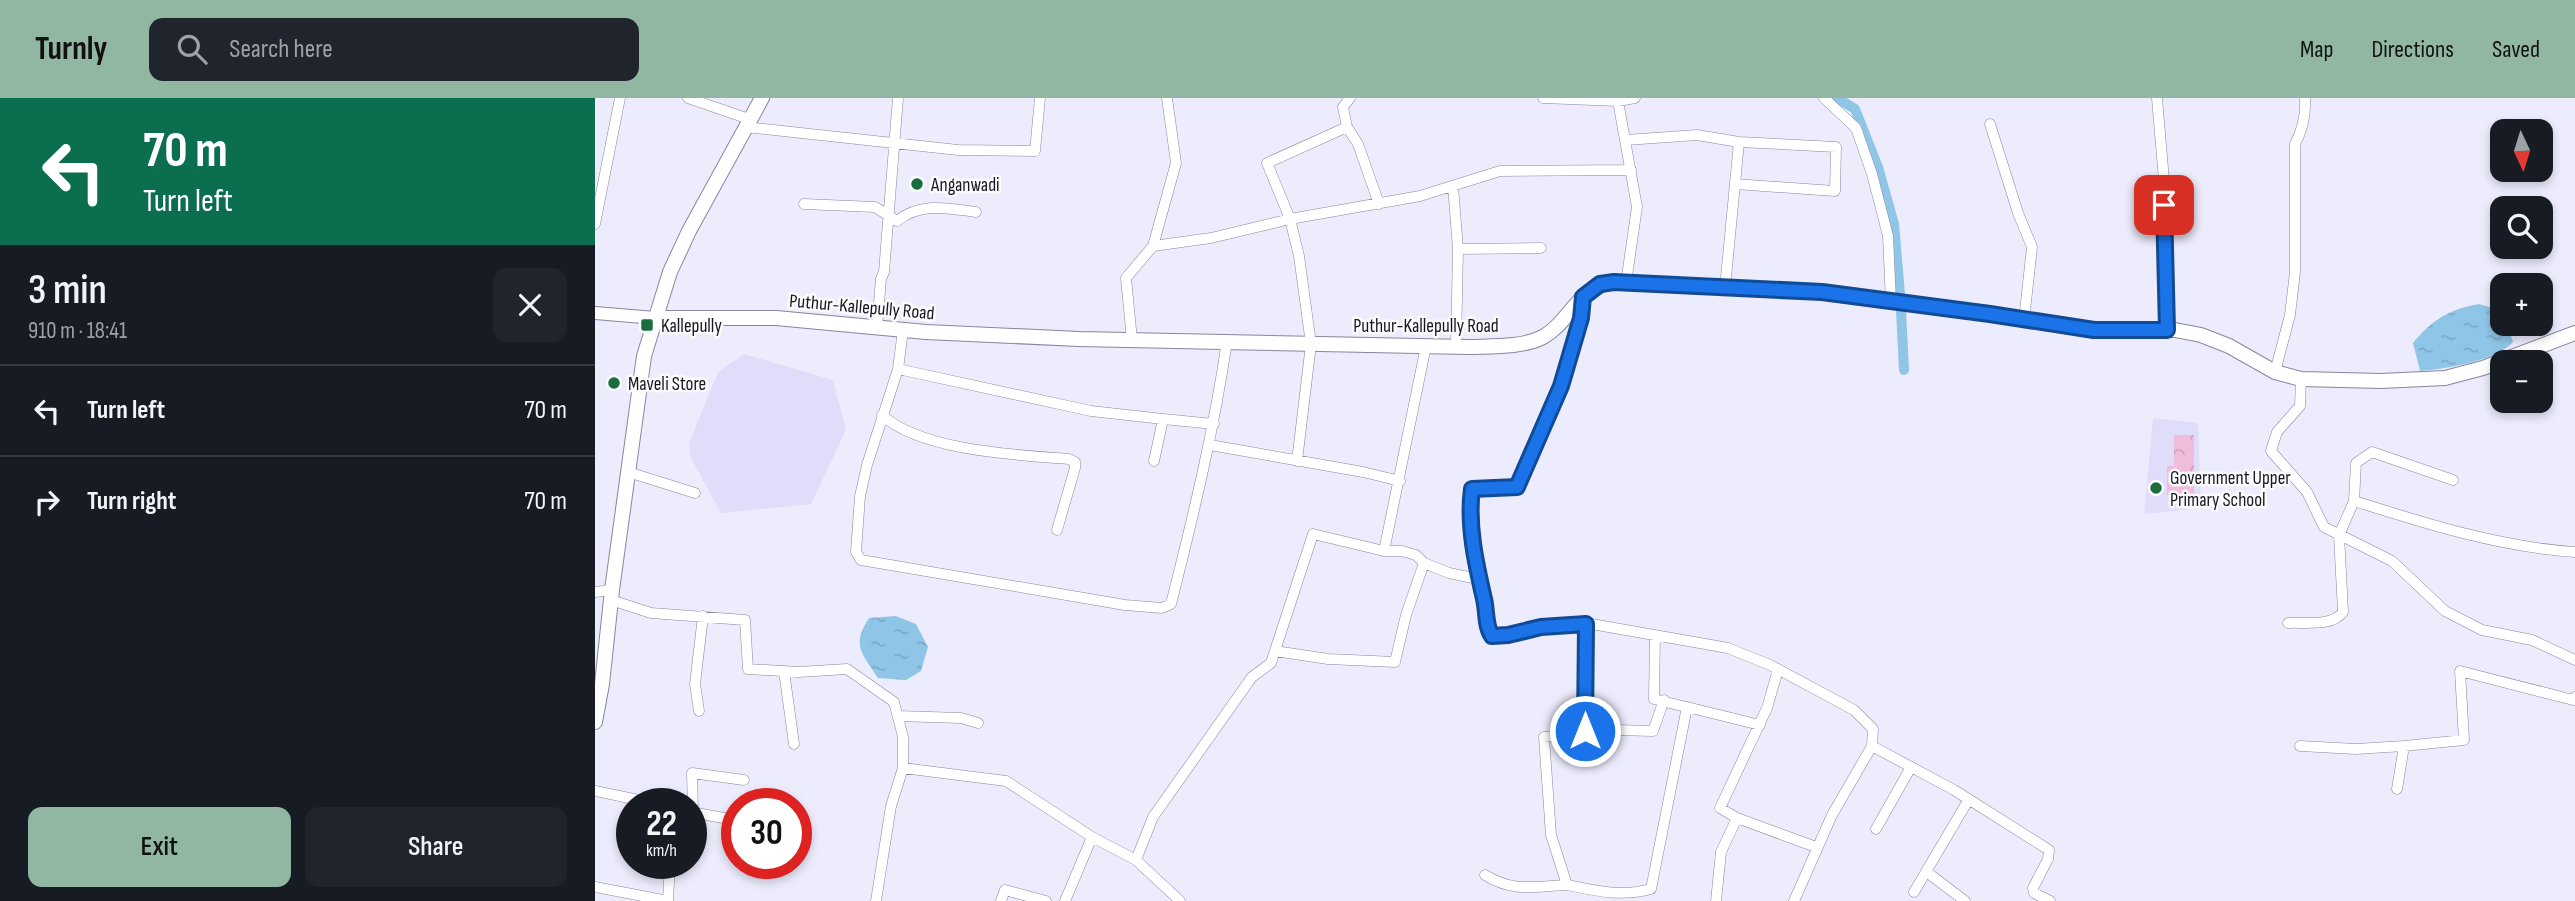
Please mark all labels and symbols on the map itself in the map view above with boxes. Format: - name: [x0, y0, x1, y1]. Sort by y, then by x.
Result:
- north arrow: [2490, 119, 2553, 182]
- place label: Anganwadi: [930, 174, 1000, 197]
- pin: [2134, 175, 2194, 235]
- marker: Anganwadi: [909, 176, 925, 192]
- street label: Puthur-Kallepully Road: [788, 290, 935, 325]
- place label: Kallepully: [661, 315, 722, 338]
- street label: Puthur-Kallepully Road: [1353, 315, 1499, 338]
- marker: Kallepully: [639, 317, 655, 333]
- place label: Maveli Store: [628, 373, 706, 396]
- marker: Maveli Store: [606, 375, 622, 391]
- place label: Government Upper Primary School: [2170, 467, 2291, 512]
- marker: Government Upper Primary School: [2148, 480, 2164, 496]
- position arrow: [1548, 694, 1622, 768]
- speed limit sign: 30: [721, 788, 812, 879]

